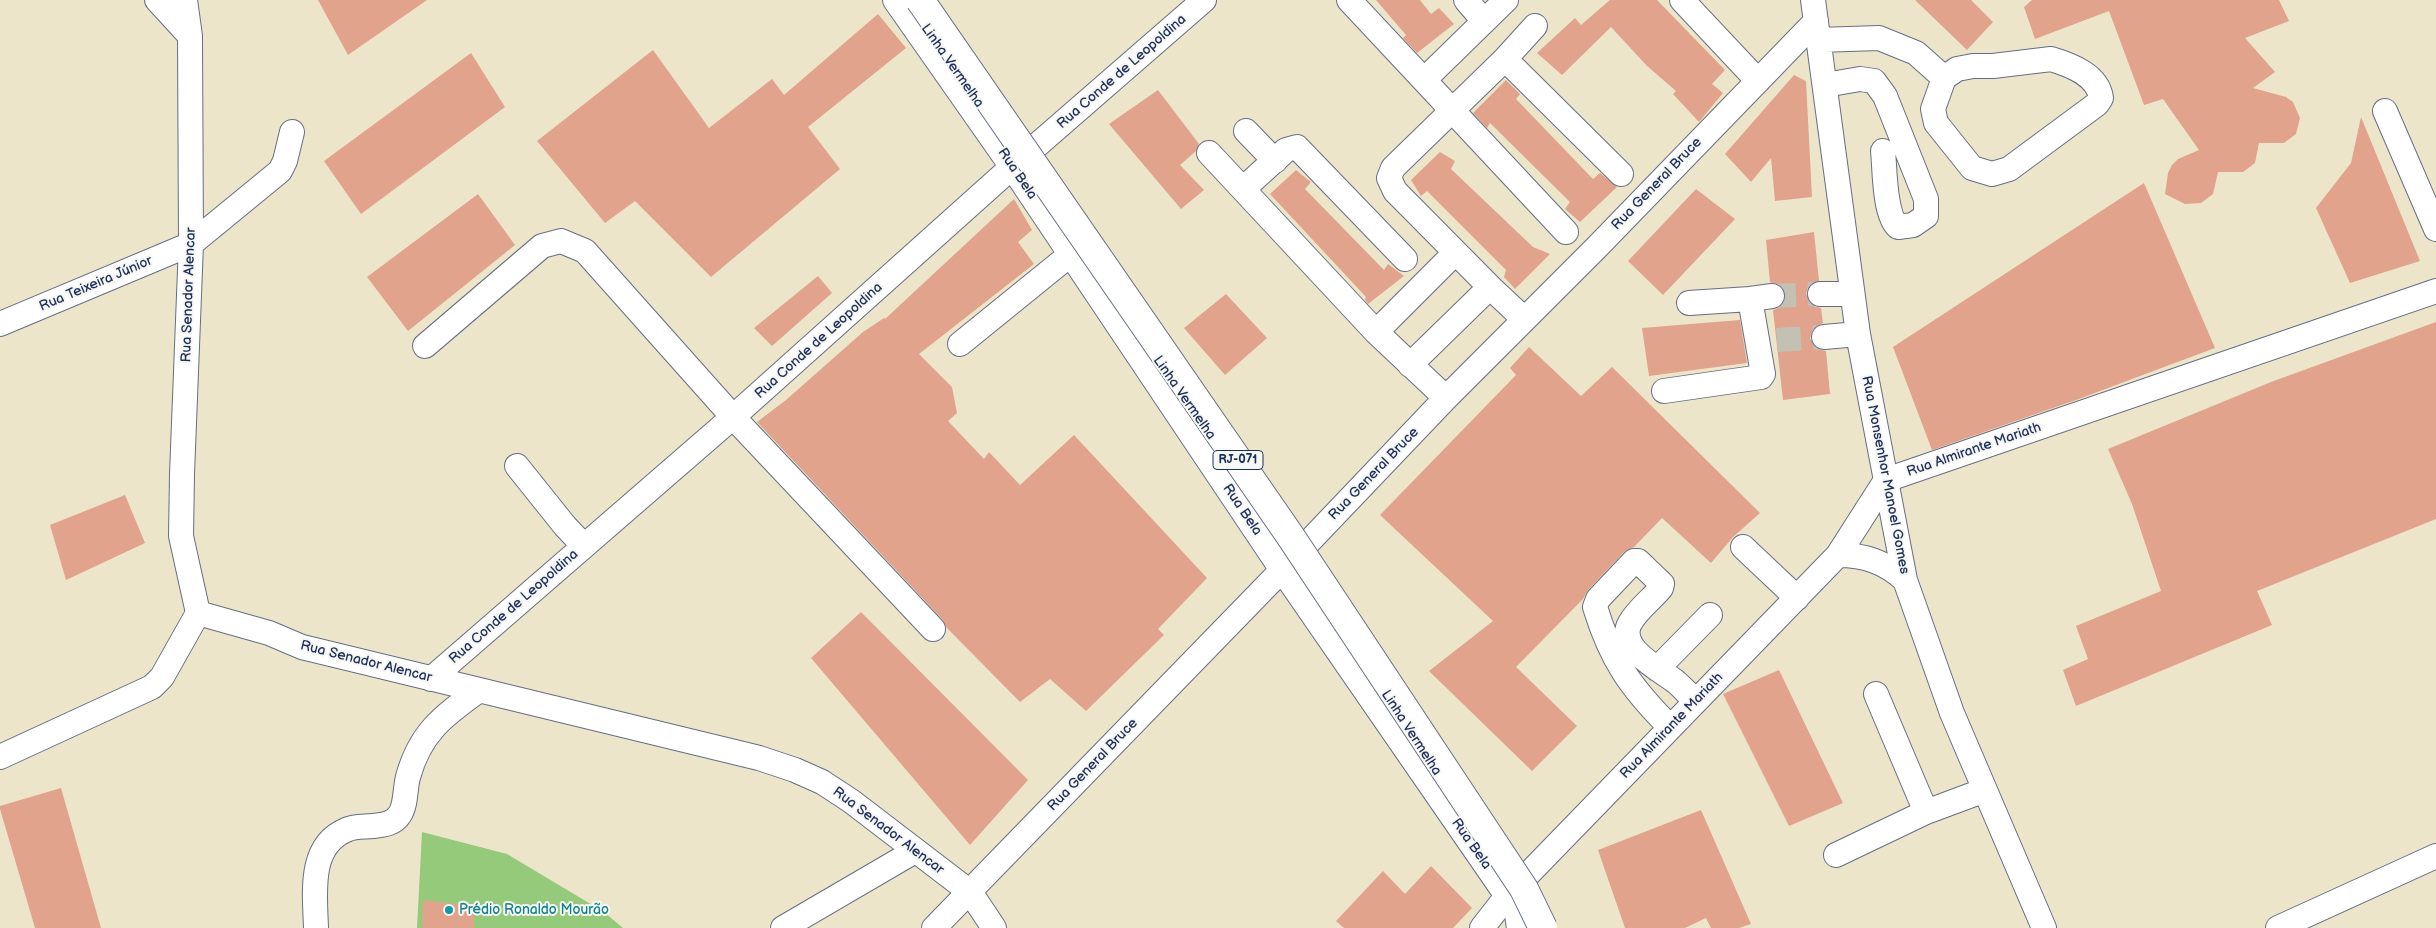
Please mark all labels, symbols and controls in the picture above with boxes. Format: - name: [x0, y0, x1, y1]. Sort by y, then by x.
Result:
- street label: Rua Conde de Leopoldina: [1054, 11, 1190, 133]
- street label: Linha Vermelha: [917, 21, 987, 111]
- street label: Rua General Bruce: [1608, 134, 1706, 234]
- street label: Rua Bela: [994, 145, 1040, 203]
- street label: Rua Senador Alencar: [178, 227, 200, 363]
- street label: Rua Teixeira Júnior: [37, 253, 155, 315]
- street label: Rua Conde de Leopoldina: [752, 279, 886, 403]
- street label: Linha Vermelha: [1149, 353, 1219, 443]
- street label: Rua Monsenhor Manoel Gomes: [1858, 375, 1912, 575]
- street label: Rua Almirante Mariath: [1905, 419, 2043, 481]
- street label: Rua General Bruce: [1325, 424, 1423, 524]
- road number: RJ-071: [1213, 450, 1263, 470]
- street label: Rua Bela: [1219, 481, 1265, 539]
- street label: Rua Conde de Leopoldina: [446, 546, 582, 668]
- street label: Rua Senador Alencar: [298, 638, 434, 686]
- street label: Rua Almirante Mariath: [1617, 670, 1727, 782]
- street label: Linha Vermelha: [1377, 687, 1445, 779]
- street label: Rua General Bruce: [1044, 715, 1142, 815]
- street label: Rua Senador Alencar: [829, 784, 947, 878]
- street label: Rua Bela: [1447, 815, 1495, 873]
- place label: Prédio Ronaldo Mourão: [459, 902, 609, 918]
- marker: Prédio Ronaldo Mourão: [443, 904, 455, 916]

